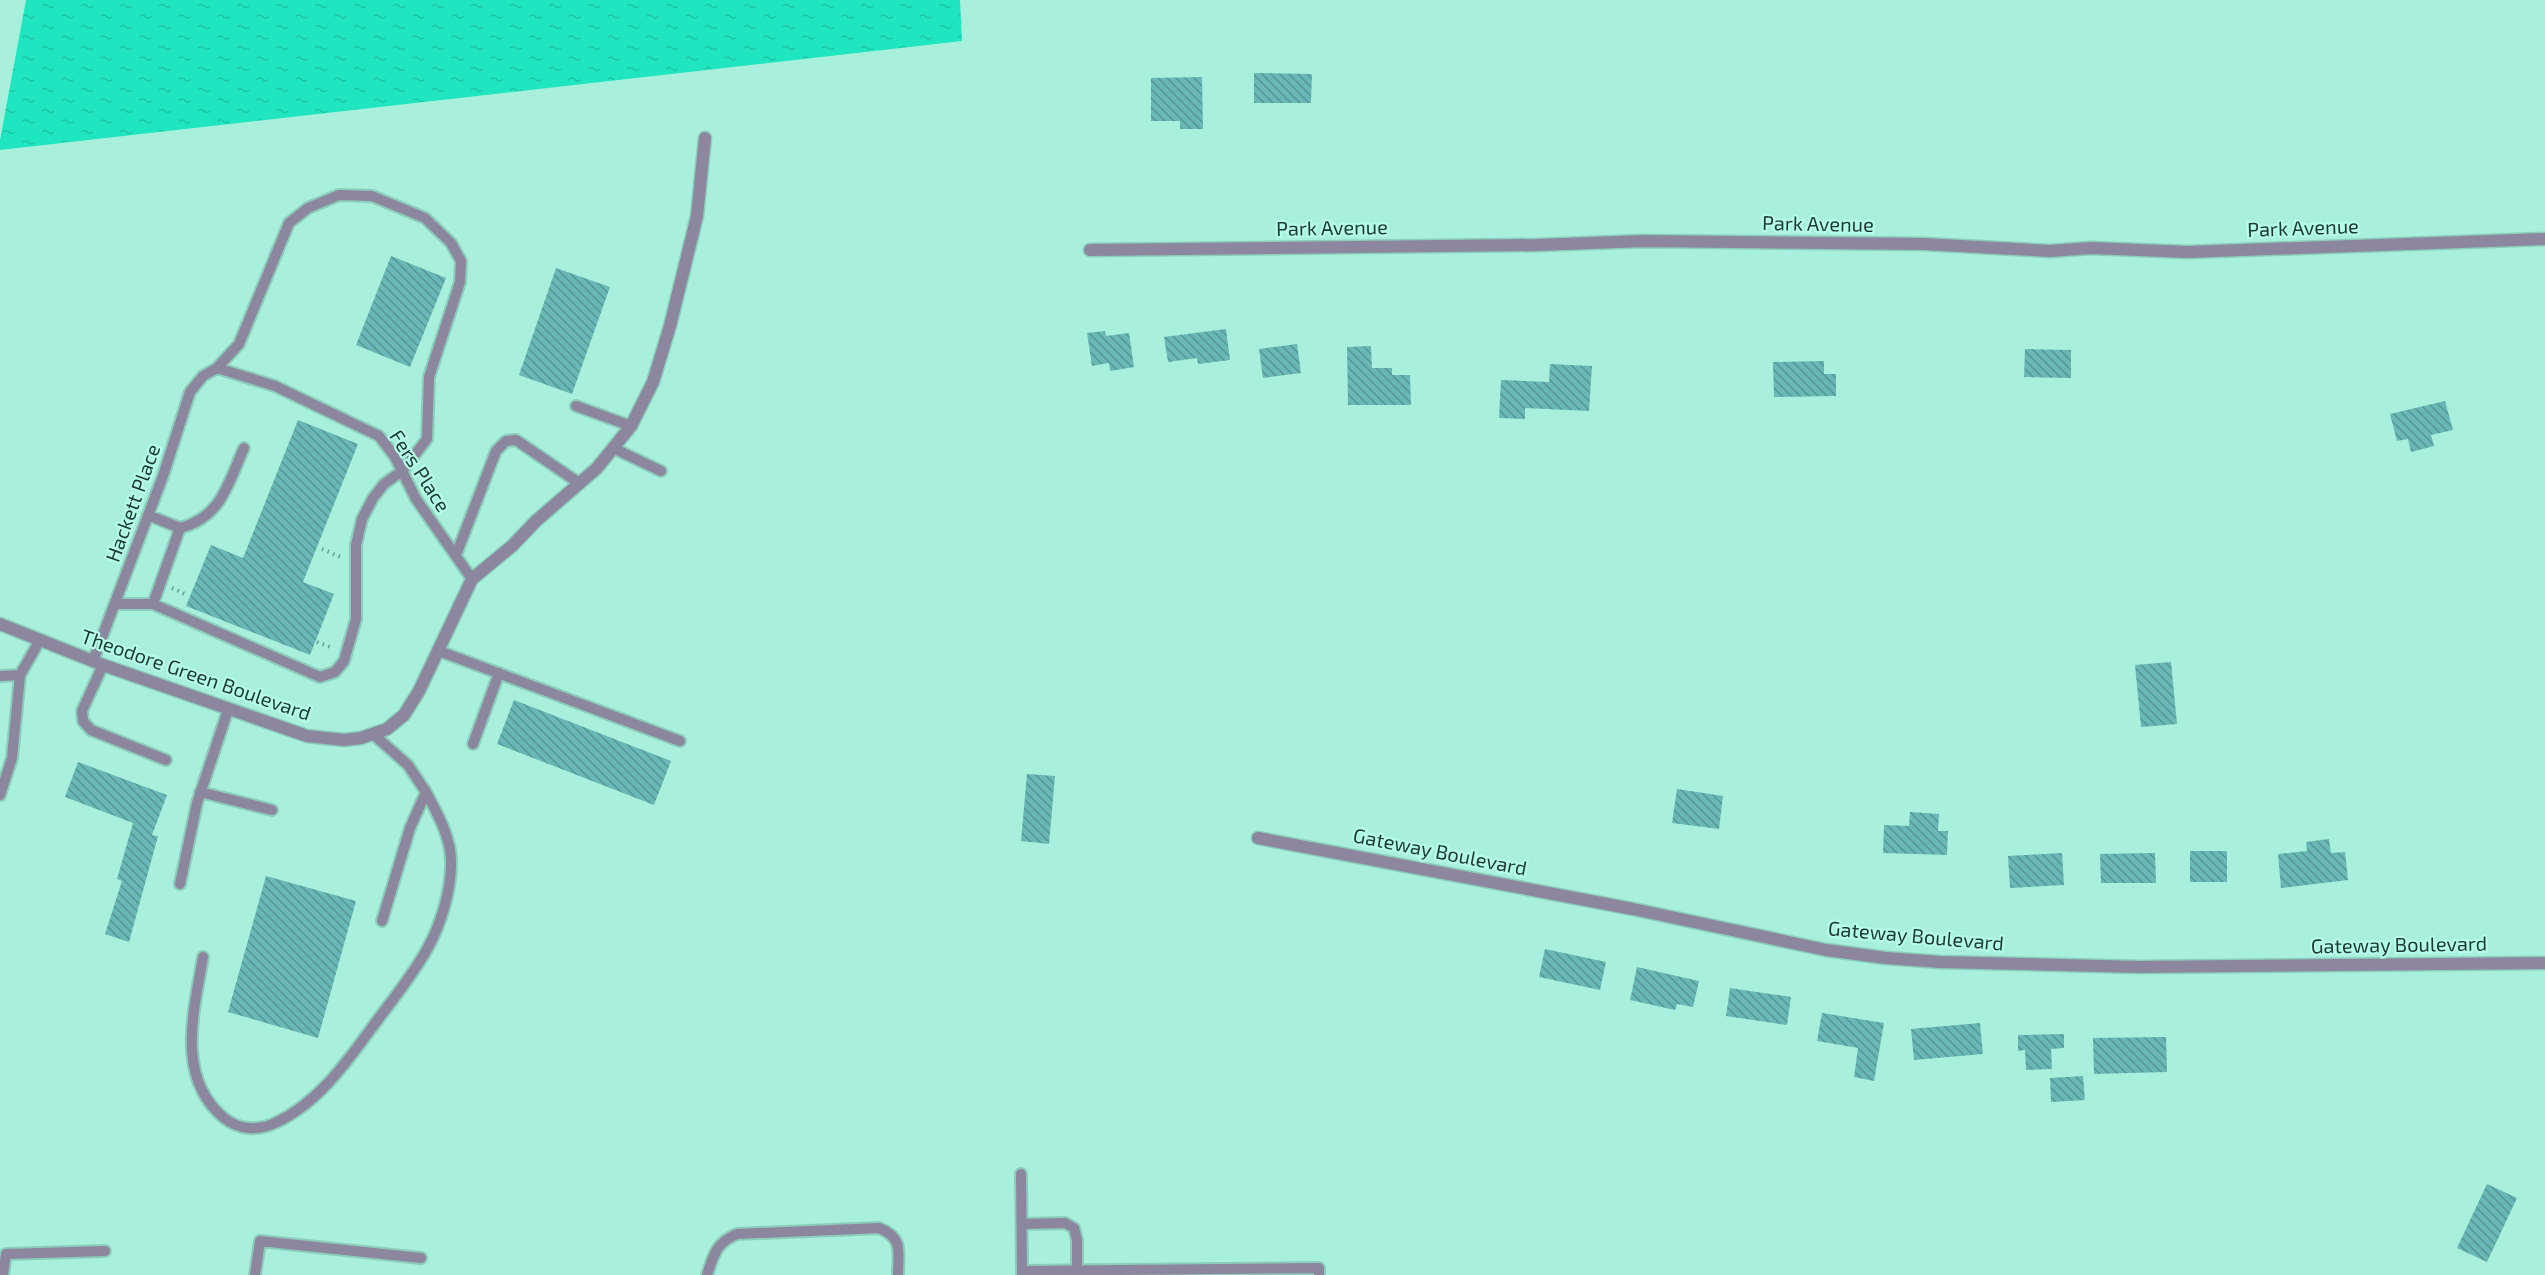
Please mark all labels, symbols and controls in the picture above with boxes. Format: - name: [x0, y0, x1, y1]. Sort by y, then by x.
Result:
- street label: Park Avenue: [1762, 210, 1874, 236]
- street label: Park Avenue: [2247, 213, 2359, 241]
- street label: Park Avenue: [1276, 214, 1388, 240]
- street label: Fers Place: [385, 425, 456, 516]
- street label: Hackett Place: [100, 441, 164, 565]
- street label: Theodore Green Boulevard: [78, 623, 314, 725]
- street label: Gateway Boulevard: [1351, 822, 1529, 880]
- street label: Gateway Boulevard: [1827, 915, 2005, 955]
- street label: Gateway Boulevard: [2311, 930, 2487, 958]

